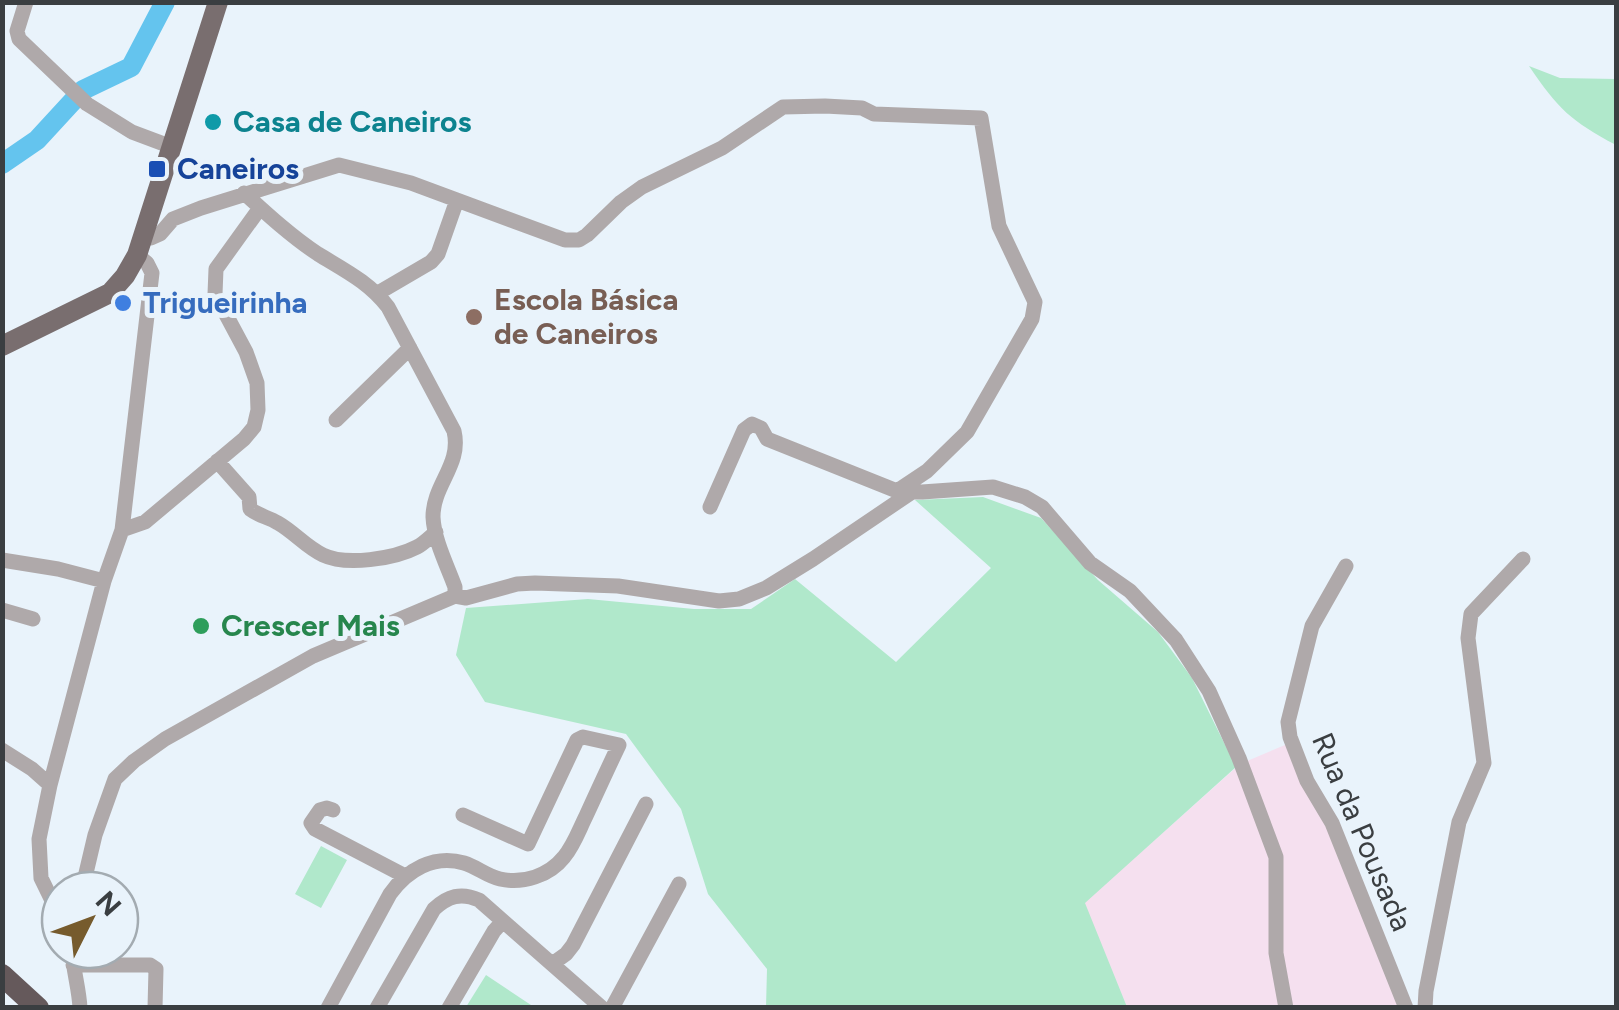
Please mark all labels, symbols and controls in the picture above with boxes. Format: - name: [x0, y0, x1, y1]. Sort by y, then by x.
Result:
- place label: Casa de Caneiros: [233, 103, 472, 140]
- marker: Casa de Caneiros: [202, 111, 224, 133]
- place label: Caneiros: [177, 150, 299, 187]
- marker: Caneiros: [146, 158, 168, 180]
- place label: Escola Básica de Caneiros: [494, 281, 678, 352]
- place label: Trigueirinha: [143, 284, 308, 321]
- marker: Trigueirinha: [112, 292, 134, 314]
- marker: Escola Básica de Caneiros: [463, 306, 485, 328]
- place label: Crescer Mais: [221, 607, 400, 644]
- marker: Crescer Mais: [190, 615, 212, 637]
- street label: Rua da Pousada: [1304, 727, 1421, 937]
- north arrow: [40, 870, 140, 970]
- text: N: [89, 884, 128, 923]

